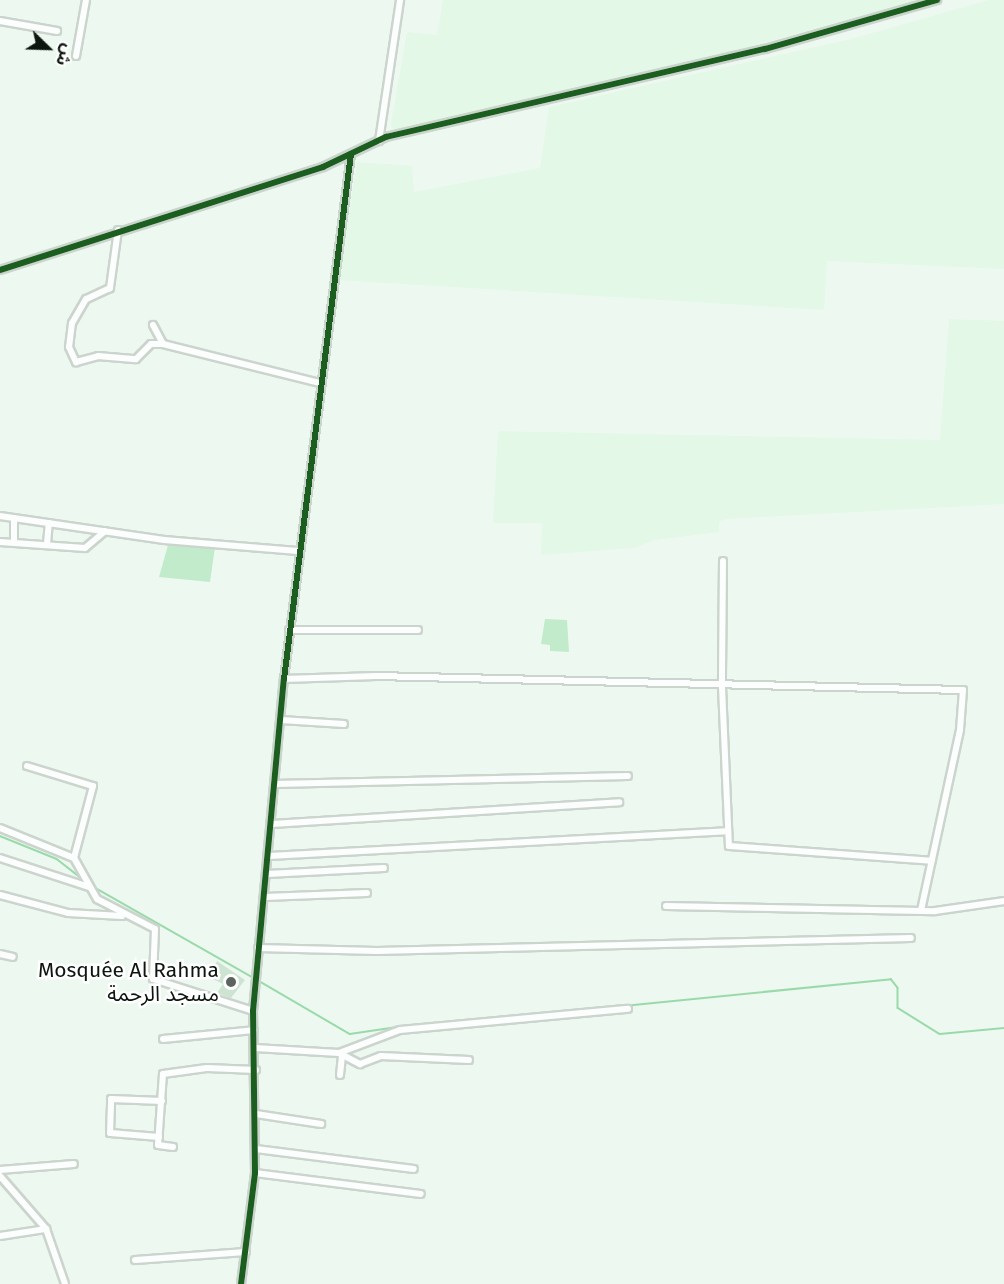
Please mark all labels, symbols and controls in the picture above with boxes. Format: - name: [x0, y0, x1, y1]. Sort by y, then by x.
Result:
- north arrow: [18, 18, 78, 78]
- text: ش: [52, 41, 78, 69]
- place label: Mosquée Al Rahma مسجد الرحمة: [38, 957, 219, 1007]
- marker: Mosquée Al Rahma مسجد الرحمة: [224, 975, 238, 989]

